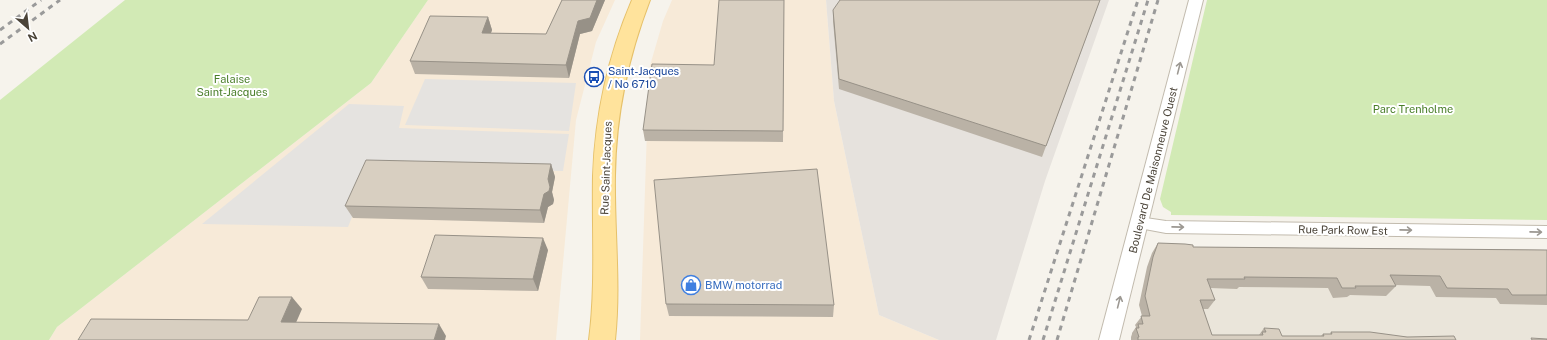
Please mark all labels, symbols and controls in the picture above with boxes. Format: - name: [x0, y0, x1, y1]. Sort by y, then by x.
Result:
- north arrow: [8, 8, 48, 48]
- text: N: [26, 30, 39, 44]
- one-way arrow: [1175, 61, 1183, 74]
- place label: Saint-Jacques / No 6710: [608, 65, 680, 90]
- bus stop icon: Saint-Jacques / No 6710: [583, 66, 605, 88]
- park label: Falaise Saint-Jacques: [196, 73, 268, 98]
- street label: Boulevard De Maisonneuve Ouest: [1127, 86, 1179, 254]
- park label: Parc Trenholme: [1373, 103, 1453, 115]
- street label: Rue Saint-Jacques: [598, 121, 614, 215]
- street label: Rue Park Row Est: [1298, 223, 1388, 237]
- one-way arrow: [1171, 224, 1184, 231]
- one-way arrow: [1399, 226, 1412, 234]
- one-way arrow: [1529, 228, 1542, 236]
- shop icon: BMW motorrad: [680, 274, 702, 296]
- place label: BMW motorrad: [705, 279, 782, 291]
- one-way arrow: [1116, 296, 1123, 309]

